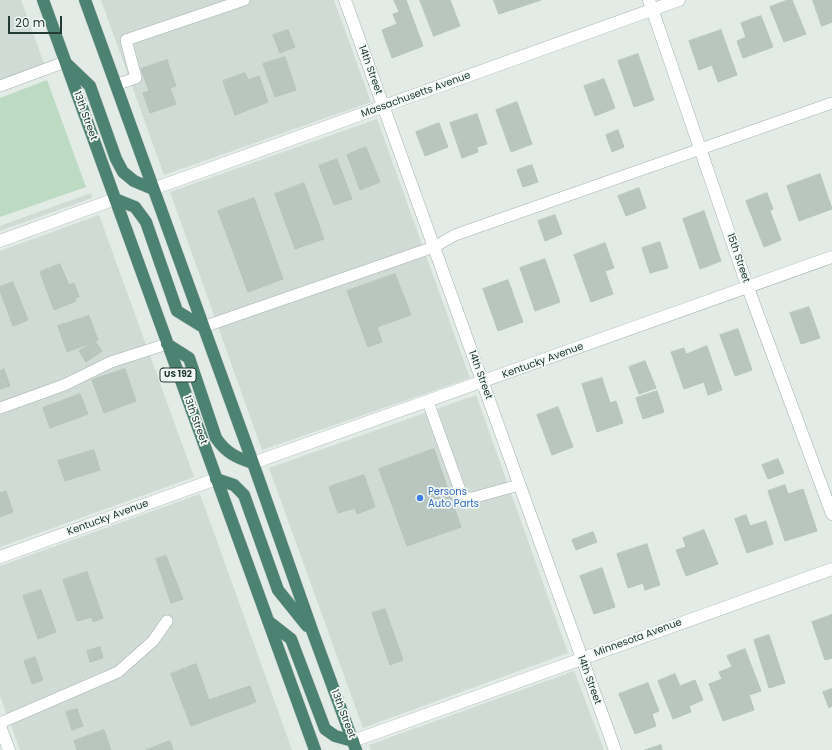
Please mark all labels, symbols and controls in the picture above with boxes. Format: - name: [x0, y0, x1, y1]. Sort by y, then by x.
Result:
- scale bar: [10, 8, 64, 34]
- text: 20 m: [15, 14, 45, 31]
- street label: 14th Street: [356, 44, 384, 96]
- street label: Massachusetts Avenue: [360, 70, 472, 120]
- street label: 13th Street: [71, 90, 99, 142]
- street label: 15th Street: [724, 232, 752, 284]
- street label: Kentucky Avenue: [501, 341, 585, 381]
- street label: 14th Street: [466, 349, 494, 401]
- road number: US 192: [160, 368, 196, 382]
- street label: 13th Street: [181, 394, 209, 446]
- place label: Persons Auto Parts: [428, 486, 479, 510]
- marker: Persons Auto Parts: [415, 493, 425, 503]
- street label: Kentucky Avenue: [66, 498, 150, 538]
- street label: Minnesota Avenue: [593, 617, 683, 659]
- street label: 14th Street: [575, 654, 603, 706]
- street label: 13th Street: [328, 688, 358, 740]

